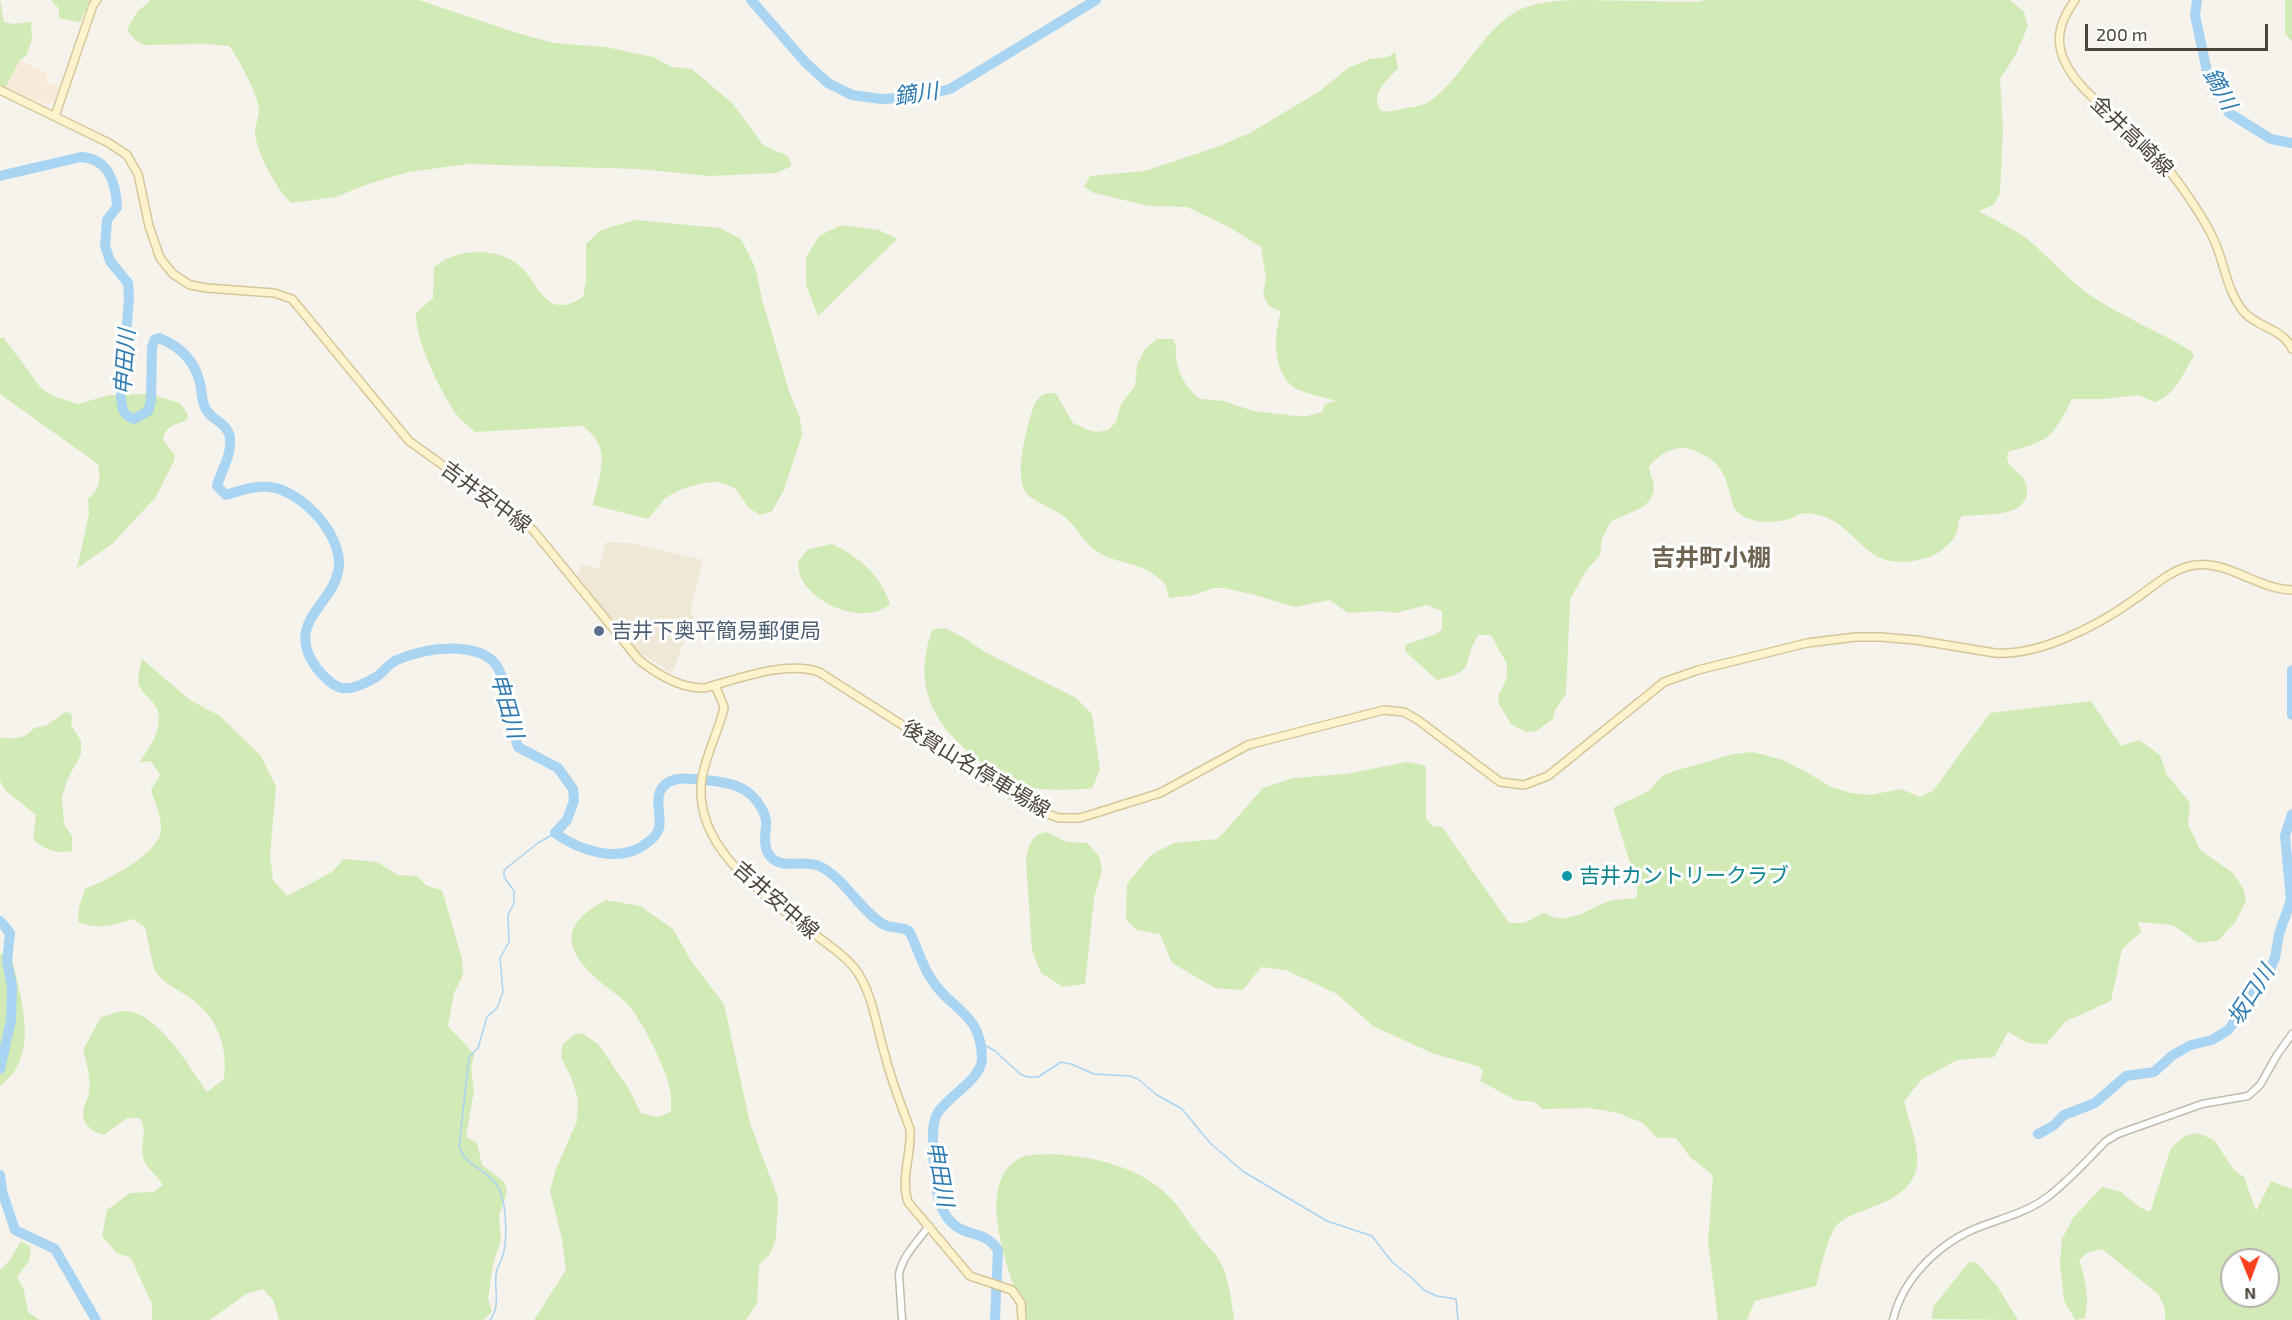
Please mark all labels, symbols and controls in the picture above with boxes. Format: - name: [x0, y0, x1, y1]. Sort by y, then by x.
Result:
- scale bar: [2088, 12, 2271, 50]
- text: 200 m: [2096, 23, 2148, 45]
- water label: 鏑川: [2198, 63, 2242, 115]
- water label: 鏑川: [892, 78, 940, 110]
- street label: 金井高崎線: [2085, 90, 2179, 182]
- water label: 申田川: [110, 328, 140, 396]
- street label: 吉井安中線: [436, 456, 536, 538]
- district label: 吉井町小棚: [1651, 544, 1771, 572]
- place label: 吉井下奥平簡易郵便局: [611, 618, 821, 644]
- marker: 吉井下奥平簡易郵便局: [592, 624, 606, 638]
- water label: 申田川: [485, 671, 529, 741]
- street label: 後賀山名停車場線: [898, 715, 1054, 823]
- street label: 吉井安中線: [728, 856, 824, 944]
- place label: 吉井カントリークラブ: [1579, 863, 1789, 889]
- marker: 吉井カントリークラブ: [1560, 869, 1574, 883]
- water label: 坂口川: [2222, 960, 2280, 1030]
- water label: 申田川: [921, 1139, 959, 1209]
- north arrow: [2220, 1248, 2280, 1308]
- text: N: [2244, 1285, 2256, 1304]

